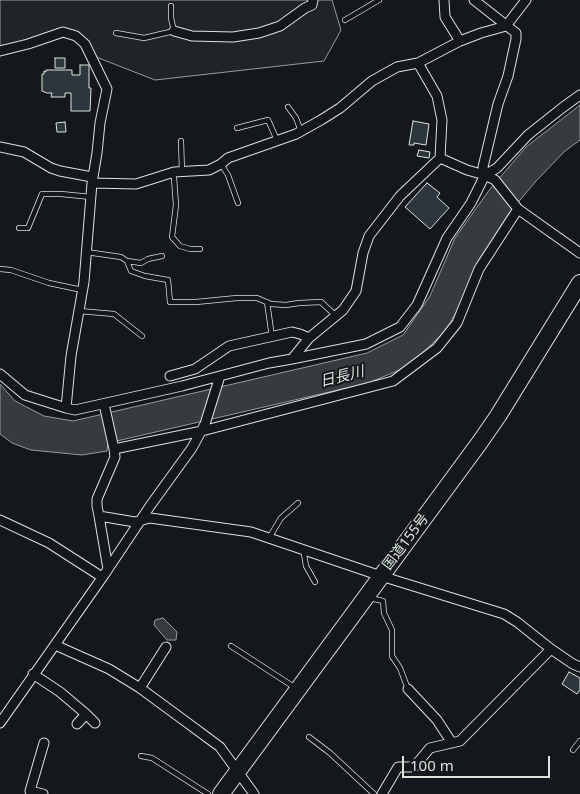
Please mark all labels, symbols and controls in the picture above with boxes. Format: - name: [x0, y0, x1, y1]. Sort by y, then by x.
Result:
- water label: 日長川: [318, 363, 366, 391]
- street label: 国道155号: [379, 511, 433, 573]
- scale bar: [405, 746, 552, 778]
- text: 100 m: [410, 755, 454, 775]

